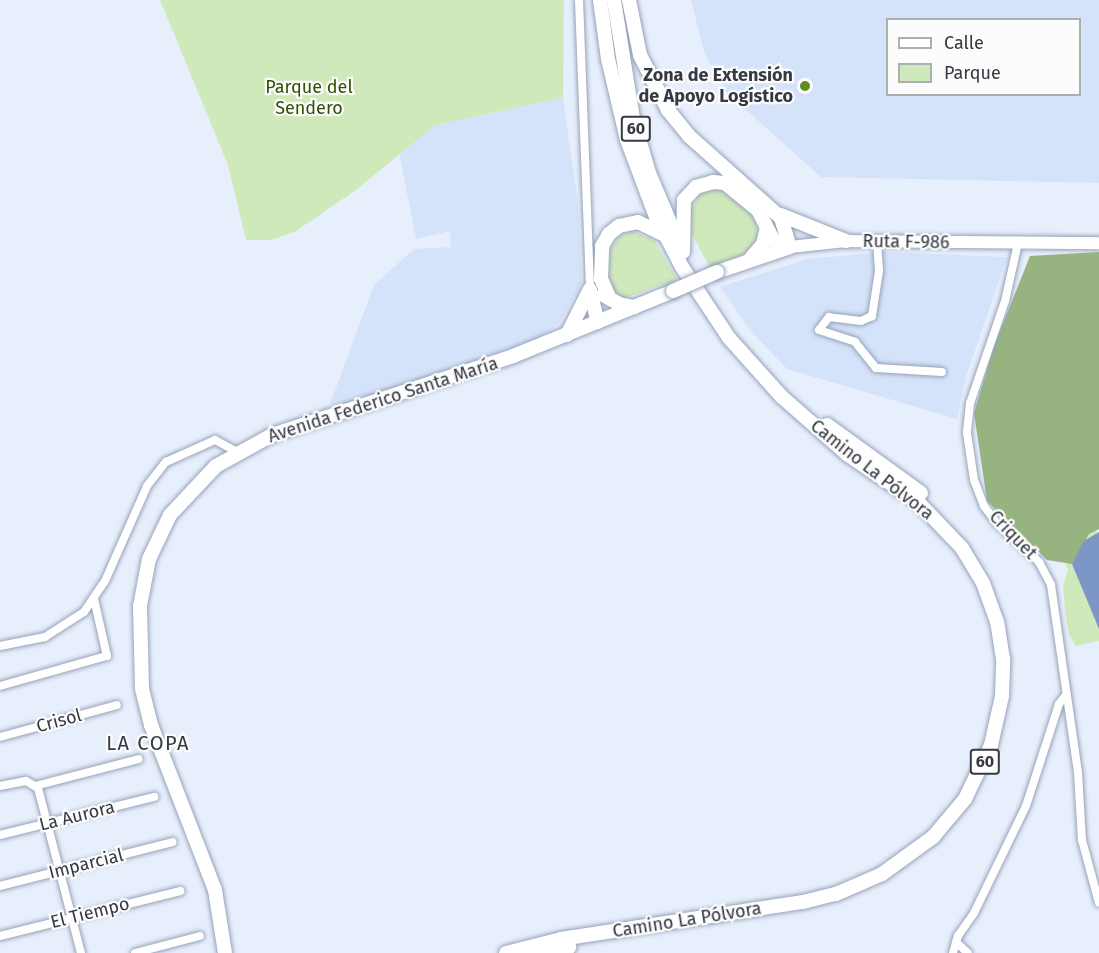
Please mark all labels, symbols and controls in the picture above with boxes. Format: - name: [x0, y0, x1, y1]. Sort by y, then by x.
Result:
- legend: [886, 18, 1081, 96]
- text: Calle: [944, 32, 984, 54]
- text: Parque: [944, 62, 1001, 84]
- place label: Zona de Extensión de Apoyo Logístico: [639, 65, 793, 107]
- park label: Parque del Sendero: [265, 77, 353, 119]
- marker: Zona de Extensión de Apoyo Logístico: [798, 79, 812, 93]
- road number: 60: [620, 116, 652, 142]
- street label: Ruta F-986: [862, 230, 950, 254]
- street label: Avenida Federico Santa María: [265, 353, 501, 447]
- street label: Camino La Pólvora: [806, 415, 938, 525]
- street label: Criquet: [985, 506, 1041, 564]
- street label: Crisol: [34, 705, 84, 737]
- district label: LA COPA: [106, 731, 190, 755]
- road number: 60: [968, 749, 1002, 775]
- street label: La Aurora: [37, 796, 117, 836]
- street label: Imparcial: [47, 844, 125, 884]
- street label: El Tiempo: [48, 893, 132, 933]
- street label: Camino La Pólvora: [611, 898, 763, 942]

